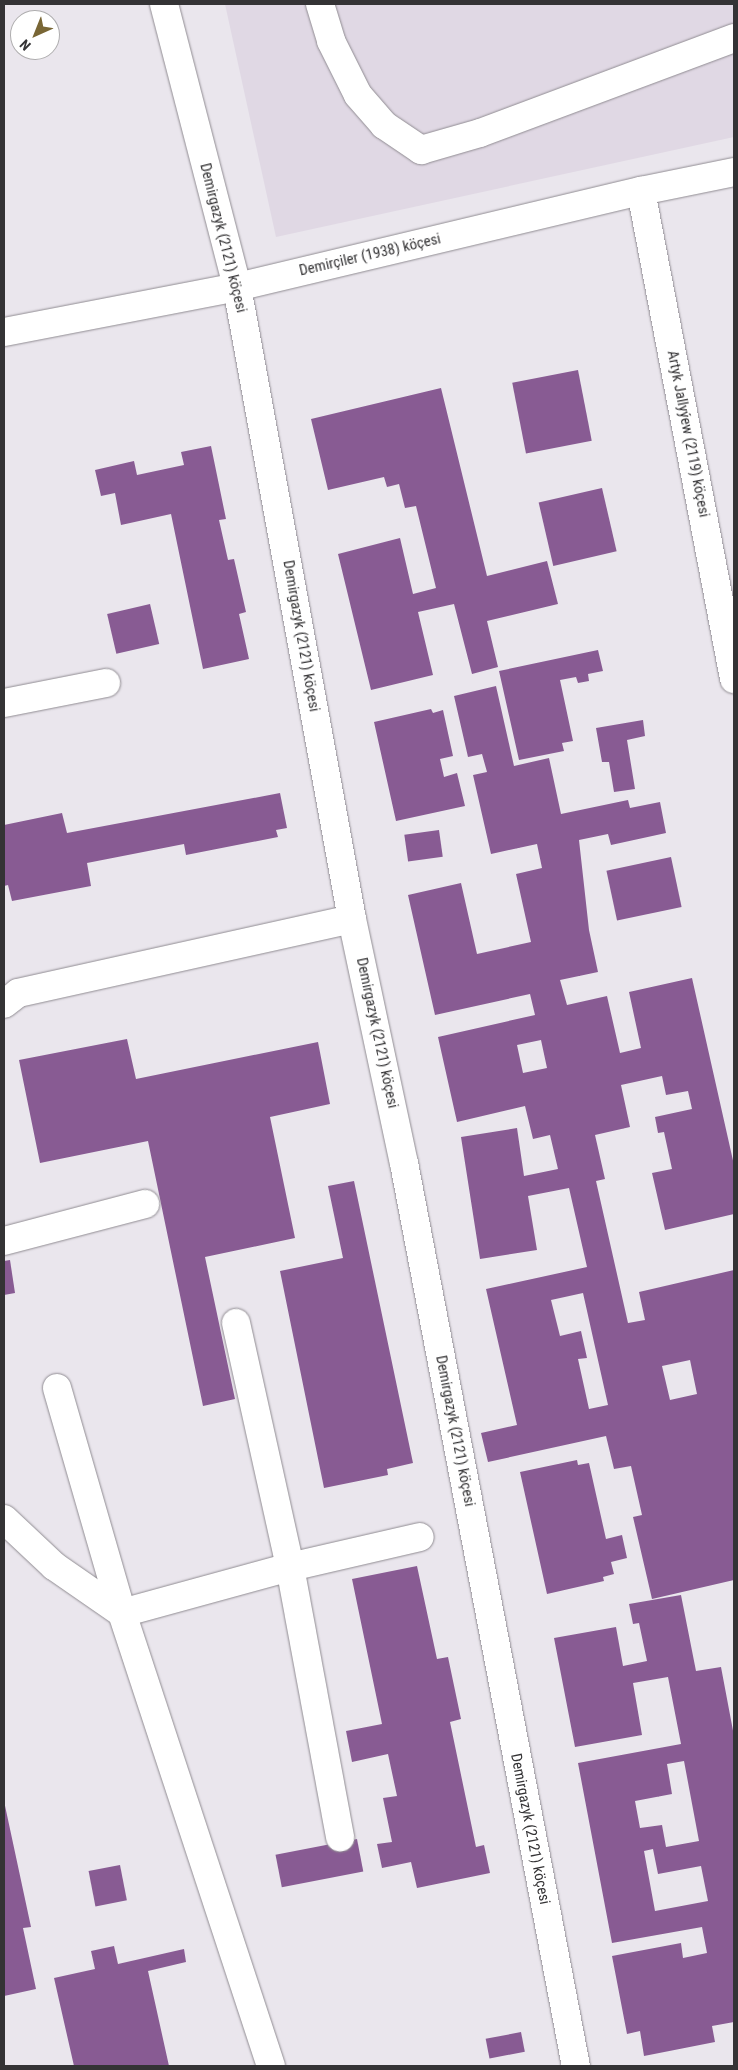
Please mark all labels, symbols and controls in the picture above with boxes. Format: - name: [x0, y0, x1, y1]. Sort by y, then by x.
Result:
- north arrow: [10, 10, 60, 60]
- text: N: [17, 36, 34, 54]
- street label: Demirgazyk (2121) köçesi: [196, 161, 250, 315]
- street label: Demirçiler (1938) köçesi: [297, 230, 443, 280]
- street label: Artyk Jallyýew (2119) köçesi: [663, 349, 713, 519]
- street label: Demirgazyk (2121) köçesi: [279, 559, 323, 713]
- street label: Demirgazyk (2121) köçesi: [352, 956, 402, 1110]
- street label: Demirgazyk (2121) köçesi: [432, 1354, 478, 1508]
- street label: Demirgazyk (2121) köçesi: [507, 1752, 553, 1906]

